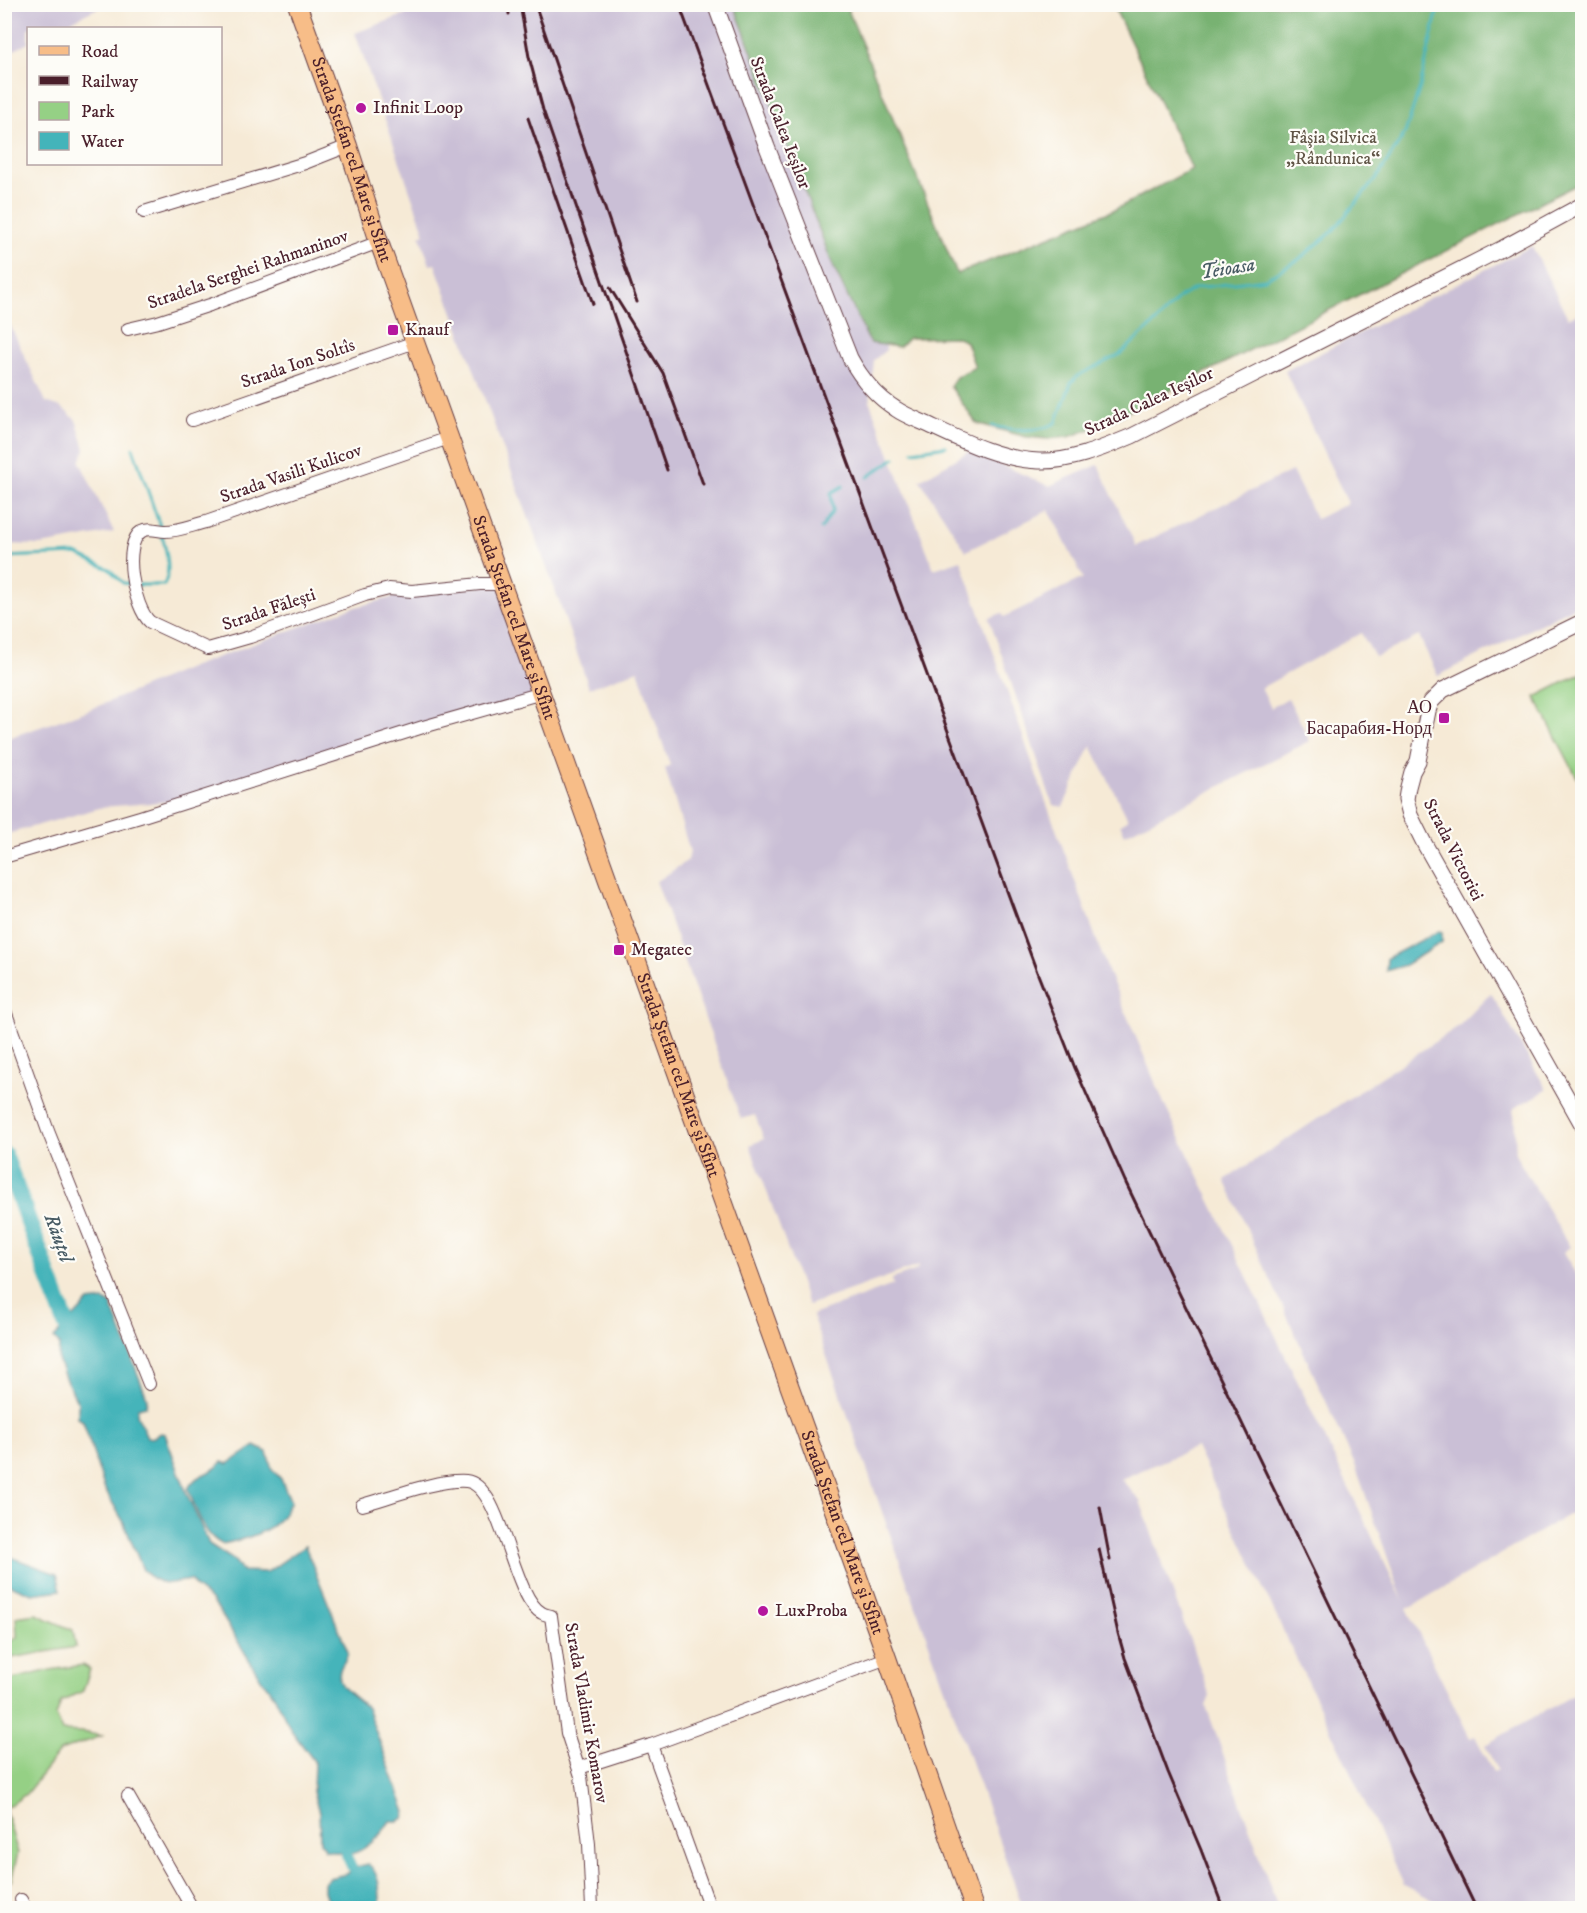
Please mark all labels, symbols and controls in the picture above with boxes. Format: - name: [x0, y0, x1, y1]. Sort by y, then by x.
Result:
- legend: [27, 27, 222, 165]
- text: Road: [81, 41, 118, 63]
- street label: Strada Ștefan cel Mare și Sfînt: [306, 54, 397, 266]
- street label: Strada Calea Ieșilor: [745, 54, 815, 193]
- text: Railway: [81, 71, 139, 93]
- place label: Infinit Loop: [373, 97, 463, 119]
- text: Park: [81, 101, 115, 123]
- marker: Infinit Loop: [354, 101, 368, 115]
- park label: Fâşia Silvică „Rândunica“: [1286, 127, 1380, 170]
- text: Water: [80, 131, 124, 153]
- street label: Stradela Serghei Rahmaninov: [145, 225, 351, 315]
- water label: Teioasa: [1199, 252, 1257, 286]
- place label: Knauf: [405, 319, 452, 341]
- marker: Knauf: [386, 323, 400, 337]
- street label: Strada Ion Soltîs: [238, 334, 358, 394]
- street label: Strada Calea Ieșilor: [1081, 362, 1217, 442]
- street label: Strada Vasili Kulicov: [217, 439, 365, 509]
- street label: Strada Ștefan cel Mare și Sfînt: [467, 513, 561, 723]
- street label: Strada Fălești: [219, 584, 319, 636]
- place label: АО Басарабия-Норд: [1306, 697, 1432, 740]
- marker: АО Басарабия-Норд: [1437, 711, 1451, 725]
- street label: Strada Victoriei: [1418, 795, 1488, 905]
- place label: Megatec: [631, 939, 692, 961]
- marker: Megatec: [612, 943, 626, 957]
- street label: Strada Ștefan cel Mare și Sfînt: [631, 970, 725, 1181]
- water label: Răuțel: [37, 1209, 79, 1267]
- street label: Strada Ștefan cel Mare și Sfînt: [795, 1428, 889, 1638]
- place label: LuxProba: [775, 1600, 848, 1622]
- marker: LuxProba: [756, 1604, 770, 1618]
- street label: Strada Vladimir Komarov: [559, 1621, 613, 1805]

